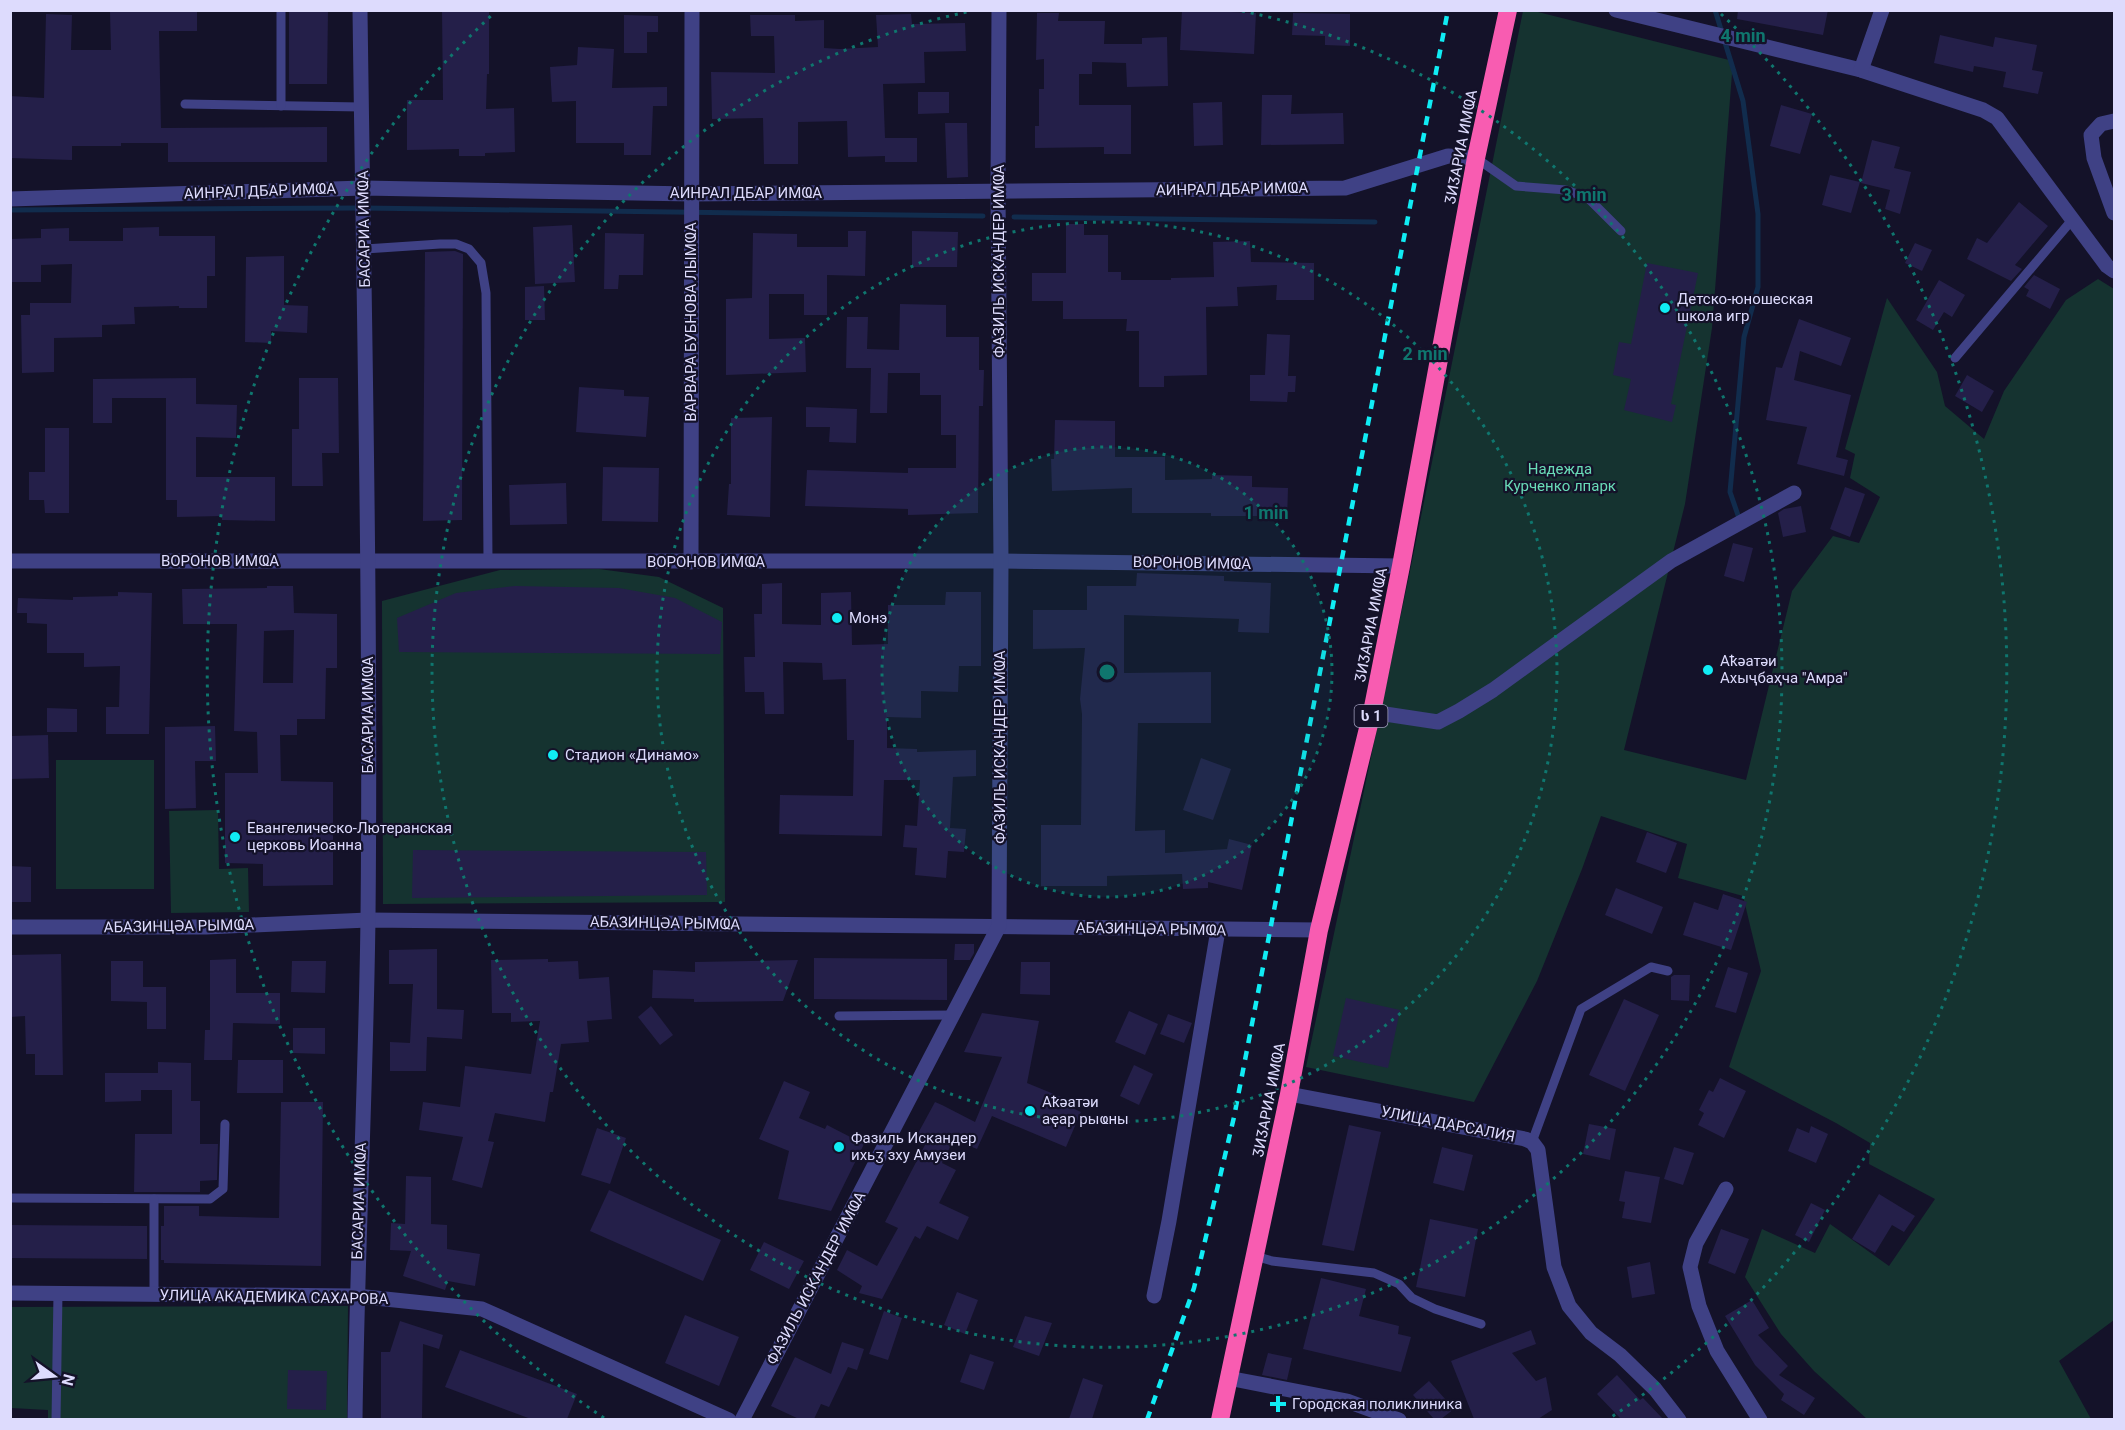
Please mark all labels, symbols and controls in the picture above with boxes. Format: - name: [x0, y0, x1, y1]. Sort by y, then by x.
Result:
- text: 4 min: [1720, 25, 1766, 46]
- street label: ӠИӠАРИА ИМҨА: [1441, 88, 1481, 206]
- street label: ФАЗИЛЬ ИСКАНДЕР ИМҨА: [990, 164, 1008, 358]
- street label: БАСАРИА ИМҨА: [354, 170, 374, 288]
- street label: АИНРАЛ ДБАР ИМҨА: [184, 179, 337, 203]
- street label: АИНРАЛ ДБАР ИМҨА: [1156, 179, 1309, 199]
- street label: АИНРАЛ ДБАР ИМҨА: [670, 184, 822, 202]
- text: 3 min: [1561, 184, 1607, 205]
- street label: ВАРВАРА БУБНОВА ЛЫМҨА: [682, 222, 700, 422]
- place label: Детско-юношеская школа игр: [1677, 290, 1813, 325]
- marker: Детско-юношеская школа игр: [1658, 301, 1672, 315]
- text: 2 min: [1402, 343, 1448, 364]
- park label: Надежда Курченко лпарк: [1504, 460, 1616, 495]
- text: 1 min: [1243, 502, 1289, 523]
- street label: ВОРОНОВ ИМҨА: [161, 552, 279, 570]
- street label: ВОРОНОВ ИМҨА: [647, 553, 765, 571]
- street label: ВОРОНОВ ИМҨА: [1133, 553, 1251, 573]
- street label: ӠИӠАРИА ИМҨА: [1351, 566, 1391, 684]
- place label: Монэ: [849, 609, 887, 627]
- marker: Монэ: [830, 611, 844, 625]
- street label: ФАЗИЛЬ ИСКАНДЕР ИМҨА: [991, 650, 1009, 844]
- place label: Аҟәатәи Ахыҷбаҳча "Амра": [1720, 652, 1848, 687]
- street label: БАСАРИА ИМҨА: [359, 656, 377, 774]
- centre of rings: [1097, 662, 1117, 682]
- marker: Аҟәатәи Ахыҷбаҳча "Амра": [1701, 663, 1715, 677]
- road number: ს 1: [1354, 705, 1388, 727]
- place label: Cтадион «Динамо»: [565, 746, 699, 764]
- marker: Cтадион «Динамо»: [546, 748, 560, 762]
- place label: Евангелическо-Лютеранская церковь Иоанна: [247, 819, 452, 854]
- marker: Евангелическо-Лютеранская церковь Иоанна: [228, 830, 242, 844]
- street label: АБАЗИНЦӘА РЫМҨА: [590, 913, 741, 933]
- street label: АБАЗИНЦӘА РЫМҨА: [104, 916, 255, 936]
- street label: АБАЗИНЦӘА РЫМҨА: [1076, 919, 1227, 939]
- street label: ӠИӠАРИА ИМҨА: [1249, 1041, 1289, 1159]
- place label: Аҟәатәи аҿар рыҩны: [1042, 1093, 1129, 1128]
- street label: УЛИЦА ДАРСАЛИЯ: [1379, 1102, 1517, 1146]
- marker: Аҟәатәи аҿар рыҩны: [1023, 1104, 1037, 1118]
- place label: Фазиль Искандер ихьӡ зху Амузеи: [851, 1129, 976, 1164]
- marker: Фазиль Искандер ихьӡ зху Амузеи: [832, 1140, 846, 1154]
- street label: БАСАРИА ИМҨА: [348, 1142, 370, 1260]
- street label: ФАЗИЛЬ ИСКАНДЕР ИМҨА: [763, 1188, 869, 1368]
- street label: УЛИЦА АКАДЕМИКА САХАРОВА: [160, 1286, 389, 1308]
- north arrow: [24, 1346, 84, 1406]
- text: N: [57, 1372, 79, 1388]
- marker: Городская поликлиника: [1269, 1395, 1287, 1413]
- place label: Городская поликлиника: [1292, 1395, 1463, 1413]

